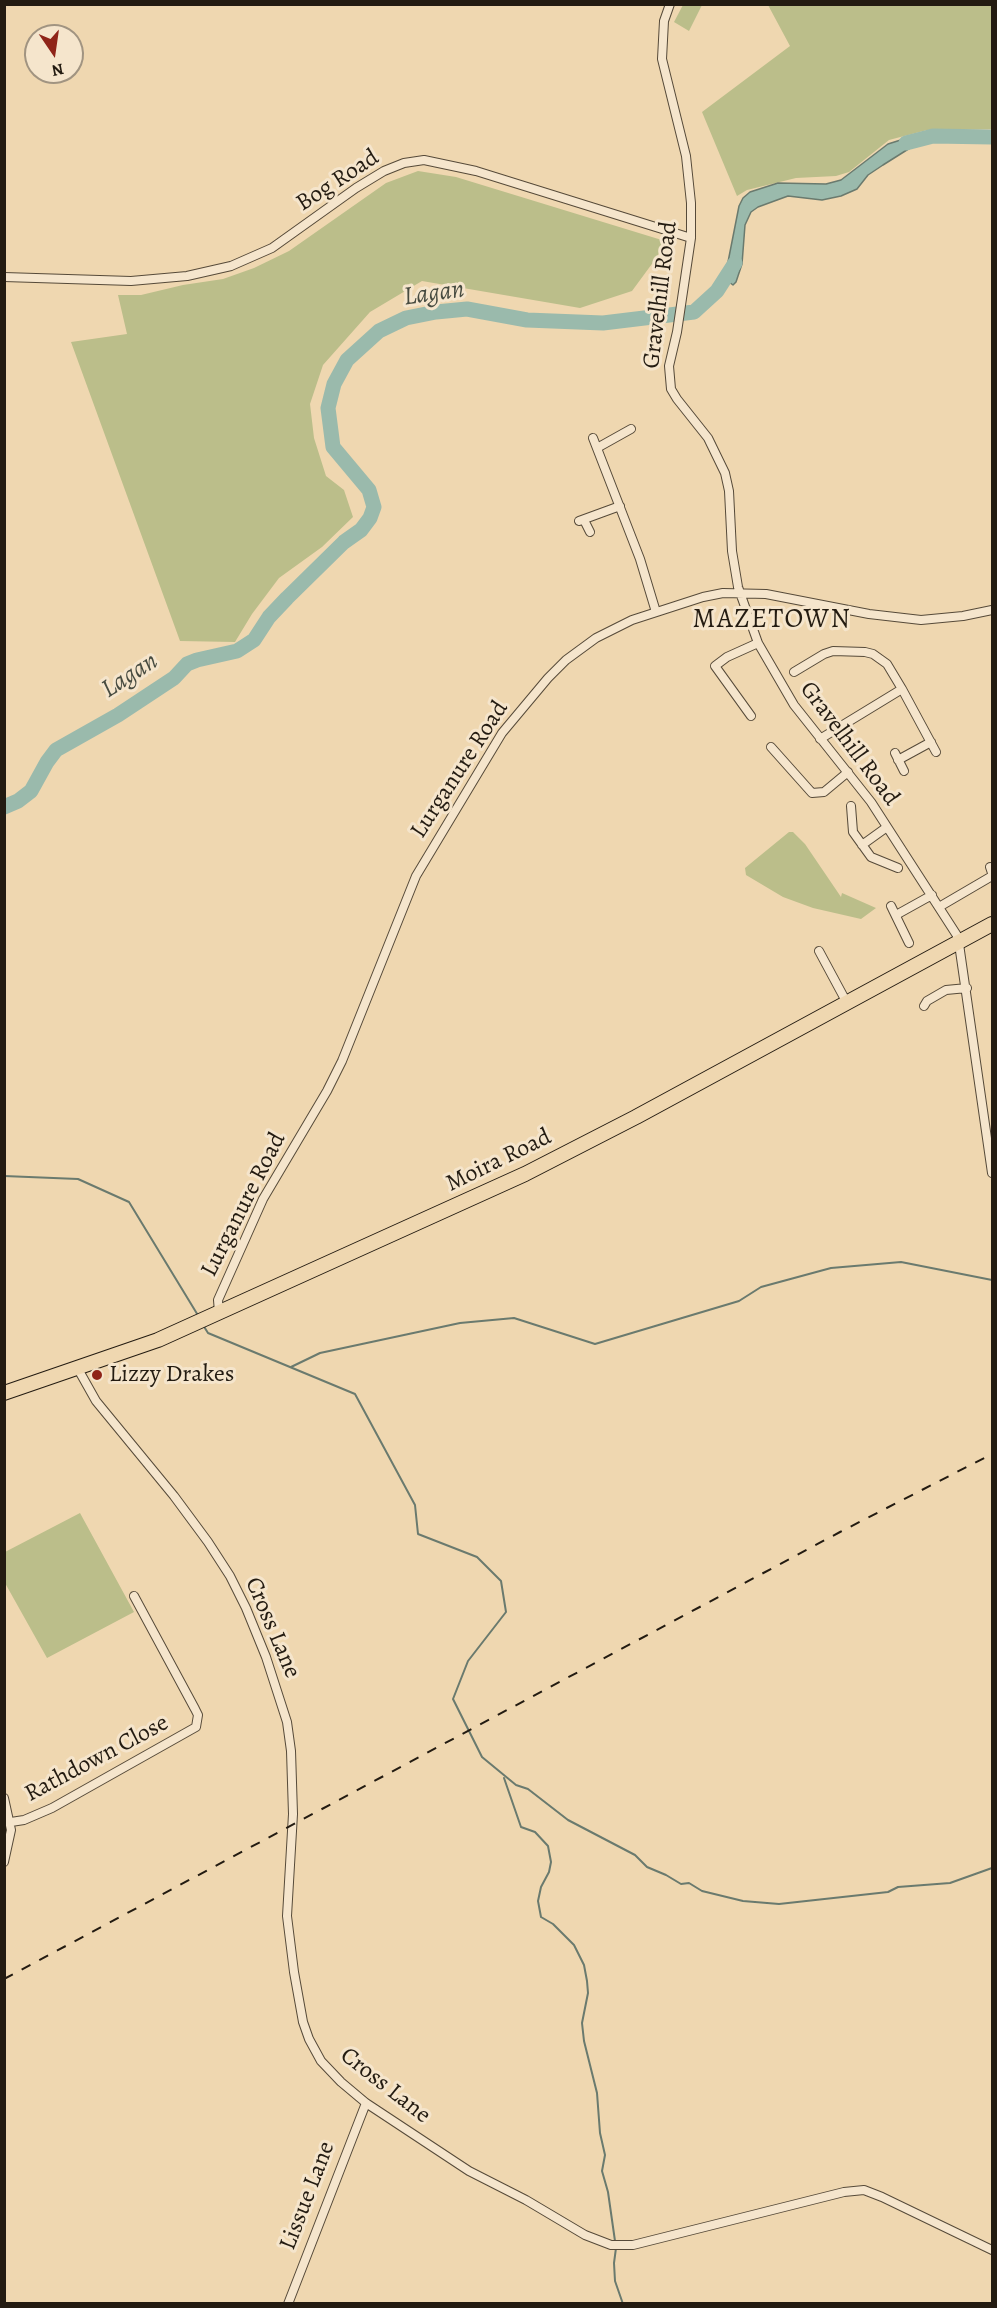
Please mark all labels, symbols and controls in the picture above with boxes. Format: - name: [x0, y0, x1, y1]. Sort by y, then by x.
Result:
- north arrow: [24, 24, 84, 84]
- text: N: [49, 58, 66, 82]
- street label: Bog Road: [291, 144, 385, 218]
- street label: Gravelhill Road: [638, 220, 684, 370]
- water label: Lagan: [402, 274, 466, 314]
- district label: MAZETOWN: [693, 604, 851, 636]
- water label: Lagan: [96, 646, 164, 706]
- street label: Gravelhill Road: [793, 676, 905, 812]
- street label: Lurganure Road: [405, 696, 515, 844]
- street label: Moira Road: [442, 1123, 556, 1199]
- street label: Lurganure Road: [195, 1128, 293, 1282]
- place label: Lizzy Drakes: [109, 1361, 234, 1389]
- marker: Lizzy Drakes: [90, 1368, 104, 1382]
- street label: Cross Lane: [238, 1573, 306, 1683]
- street label: Rathdown Close: [20, 1709, 174, 1809]
- street label: Cross Lane: [334, 2042, 436, 2130]
- street label: Lissue Lane: [274, 2138, 342, 2254]

